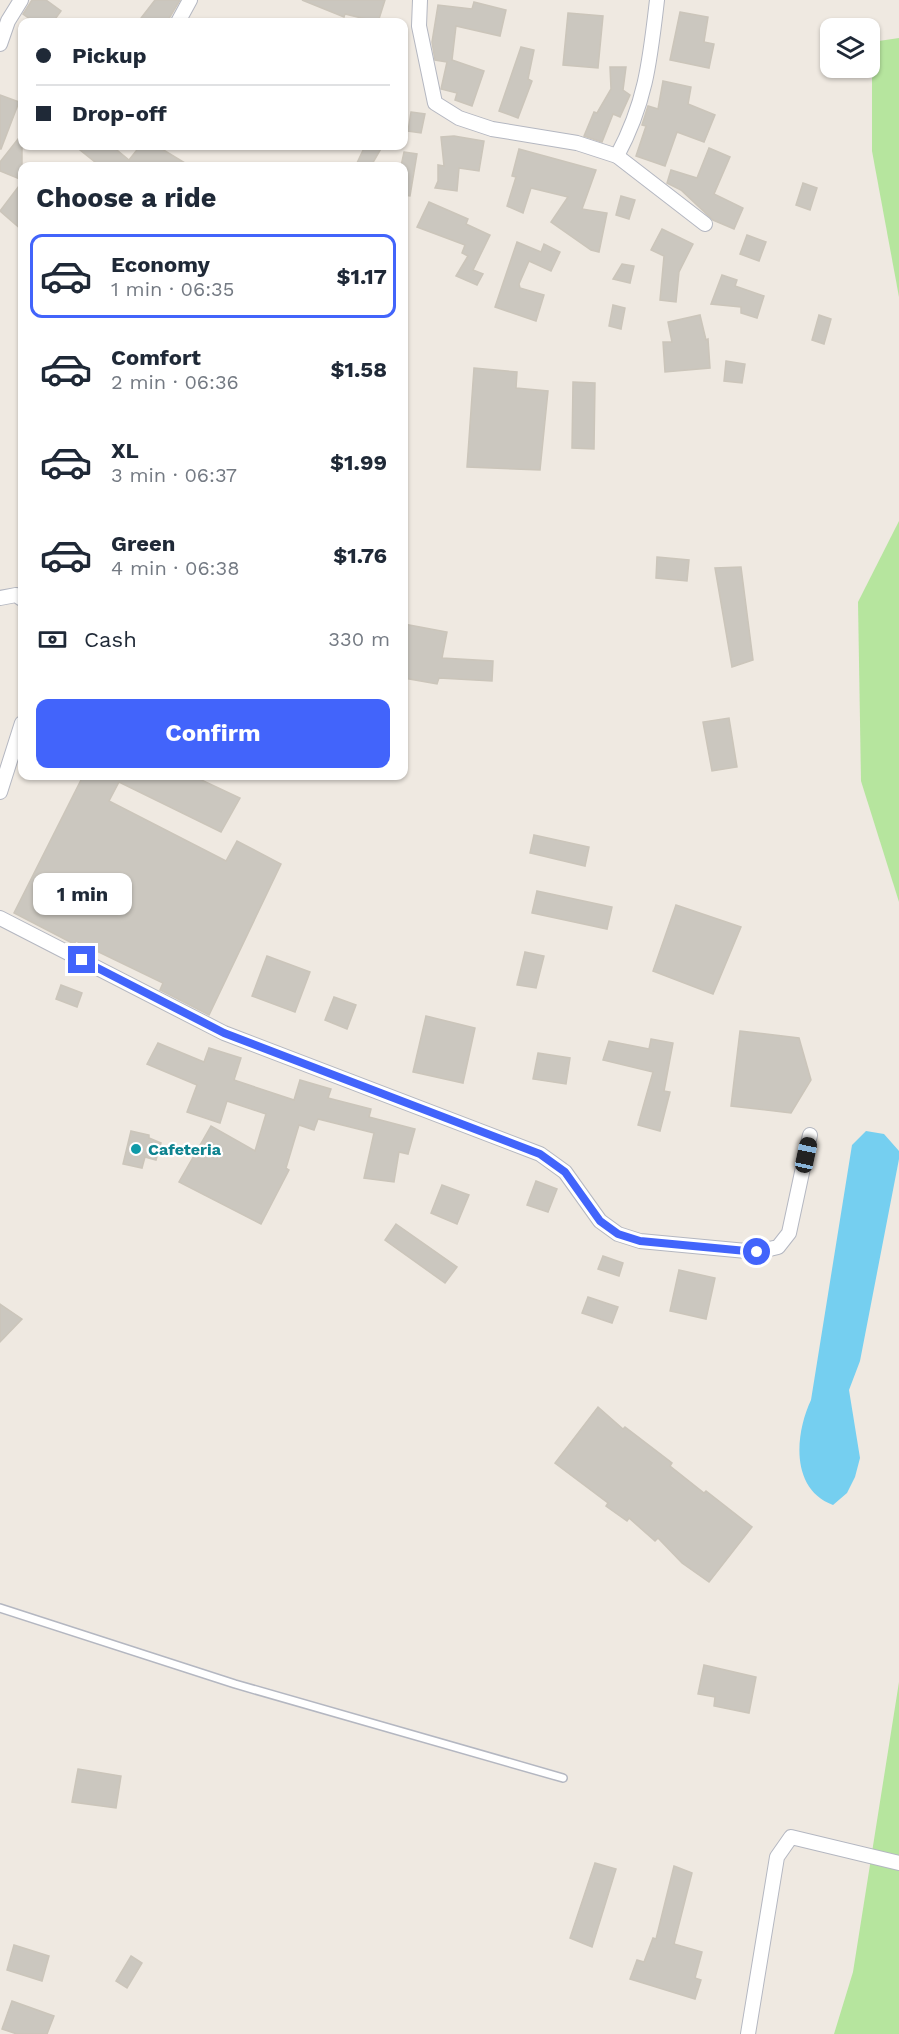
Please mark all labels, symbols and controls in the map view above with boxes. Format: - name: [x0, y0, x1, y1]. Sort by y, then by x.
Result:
- map controls: [820, 18, 880, 78]
- button: layers: [820, 18, 880, 78]
- text: Pickup: [72, 43, 147, 68]
- text: Drop-off: [72, 101, 167, 126]
- text: Choose a ride: [36, 182, 216, 214]
- icon: car: [39, 249, 93, 303]
- text: Economy: [111, 252, 210, 277]
- text: $1.17: [336, 264, 387, 289]
- text: 1 min · 06:35: [111, 277, 234, 301]
- icon: car: [39, 342, 93, 396]
- text: Comfort: [111, 345, 201, 370]
- text: $1.58: [330, 357, 387, 382]
- text: 2 min · 06:36: [111, 370, 239, 394]
- icon: car: [39, 435, 93, 489]
- text: XL: [111, 438, 139, 463]
- text: $1.99: [330, 450, 387, 475]
- text: 3 min · 06:37: [111, 463, 237, 487]
- icon: car: [39, 528, 93, 582]
- text: Green: [111, 531, 175, 556]
- text: $1.76: [333, 543, 387, 568]
- text: 4 min · 06:38: [111, 556, 239, 580]
- icon: cash: [36, 623, 69, 656]
- text: Cash: [84, 627, 137, 652]
- text: 330 m: [328, 627, 390, 651]
- button: Confirm: [36, 699, 390, 768]
- callout: 1 min: [32, 873, 132, 915]
- text: 1 min: [57, 882, 108, 906]
- route end: [68, 946, 95, 973]
- car: [793, 1136, 819, 1174]
- place label: Cafeteria: [148, 1140, 222, 1159]
- marker: Cafeteria: [129, 1142, 143, 1156]
- route start: [743, 1238, 770, 1265]

